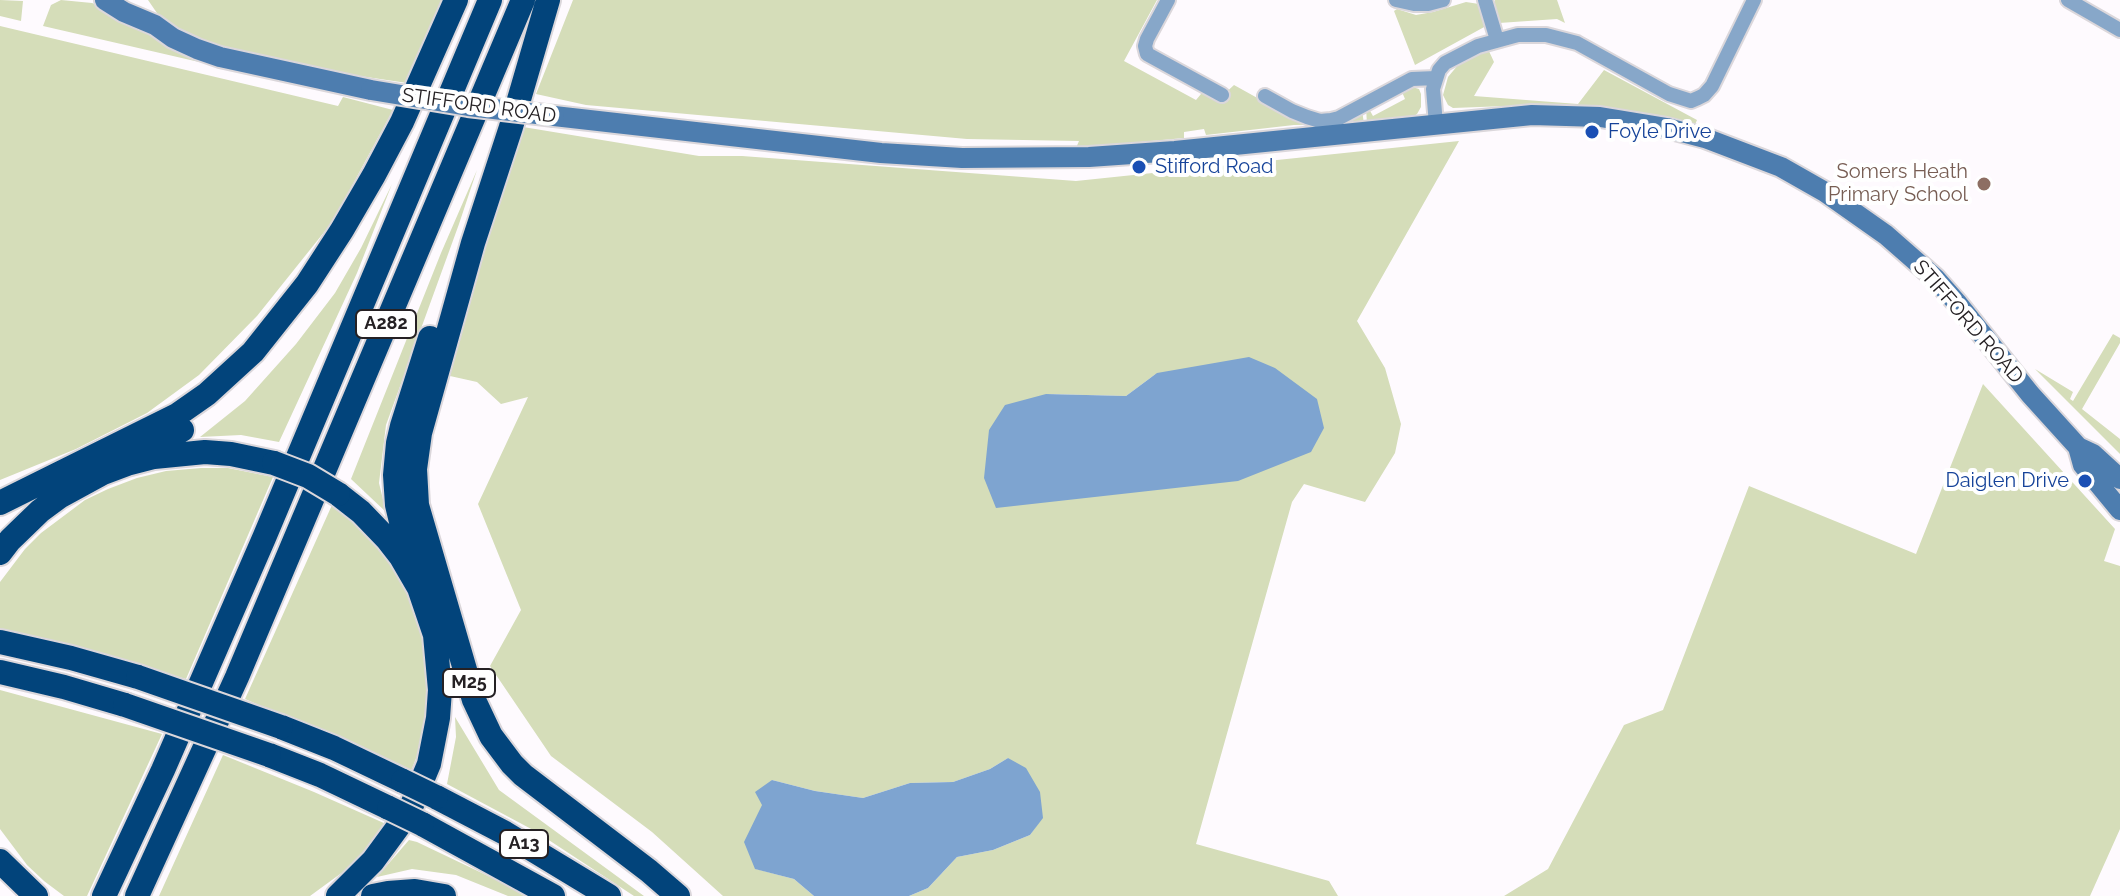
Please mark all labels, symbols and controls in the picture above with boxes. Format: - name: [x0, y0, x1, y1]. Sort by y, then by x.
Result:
- street label: STIFFORD ROAD: [400, 83, 558, 129]
- place label: Foyle Drive: [1608, 120, 1711, 144]
- marker: Foyle Drive: [1583, 123, 1601, 141]
- place label: Stifford Road: [1155, 155, 1273, 179]
- marker: Stifford Road: [1130, 158, 1148, 176]
- place label: Somers Heath Primary School: [1828, 160, 1968, 207]
- marker: Somers Heath Primary School: [1975, 175, 1993, 193]
- street label: STIFFORD ROAD: [1908, 255, 2028, 389]
- road number: A282: [356, 310, 416, 338]
- place label: Daiglen Drive: [1945, 469, 2069, 493]
- marker: Daiglen Drive: [2076, 472, 2094, 490]
- road number: M25: [443, 669, 495, 697]
- road number: A13: [500, 830, 548, 858]

